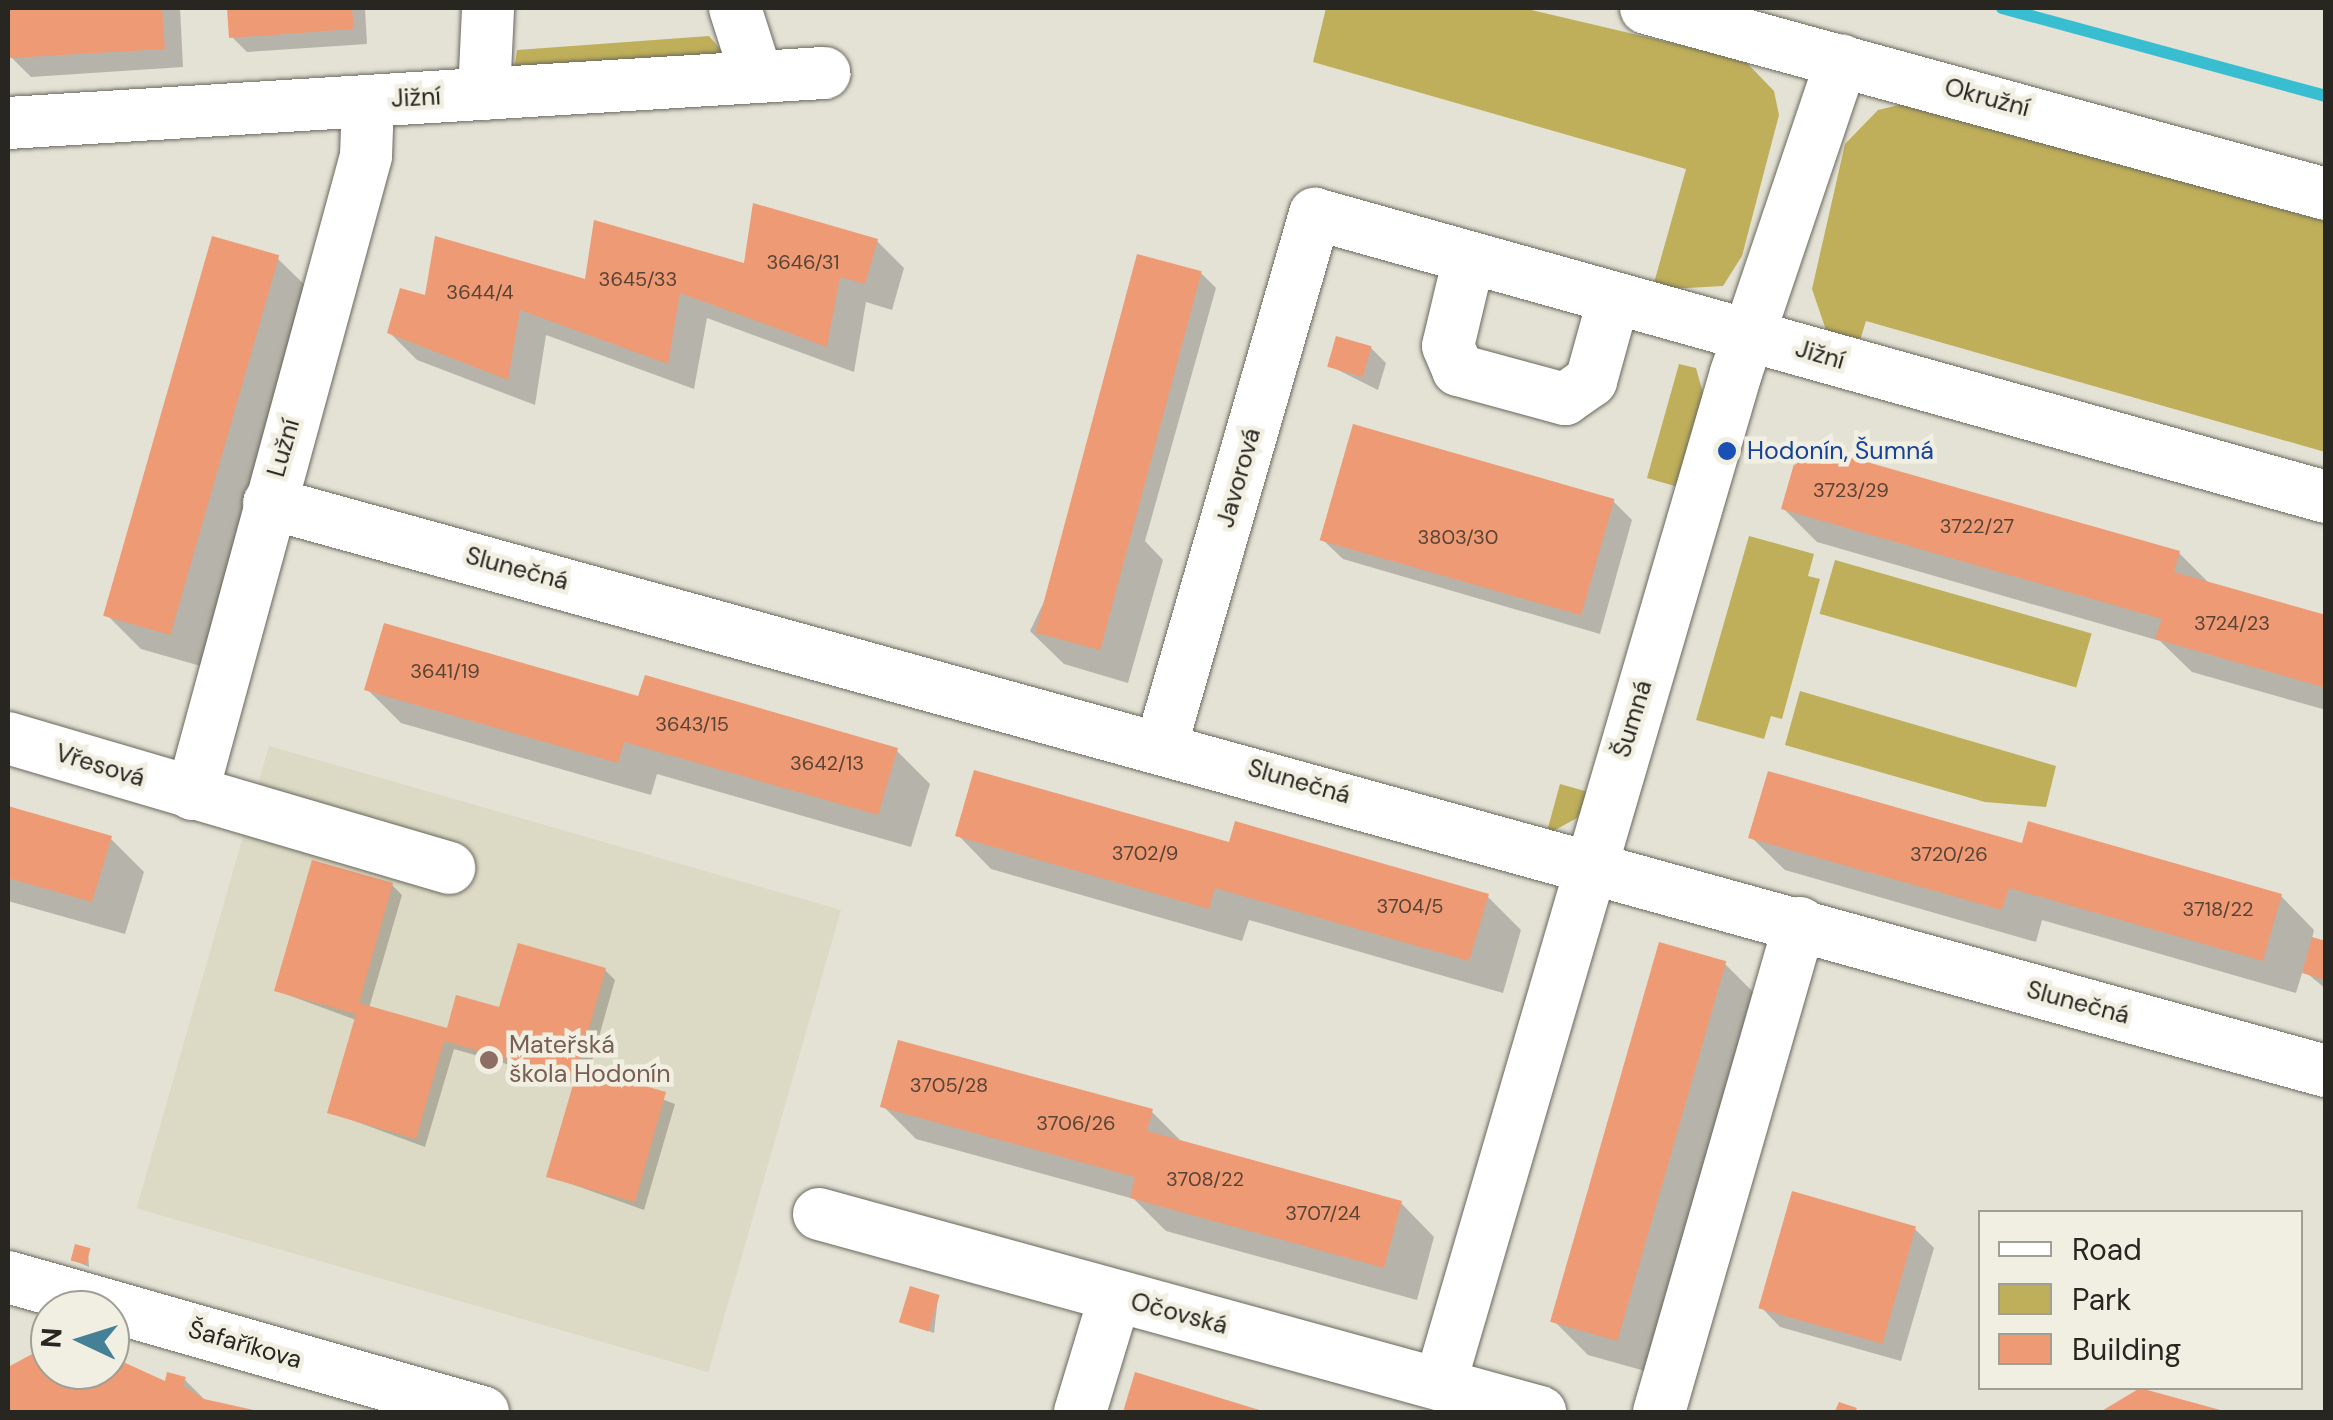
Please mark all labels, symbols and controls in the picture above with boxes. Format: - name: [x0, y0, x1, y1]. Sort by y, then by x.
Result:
- street label: Okružní: [1941, 72, 2033, 124]
- street label: Jižní: [390, 82, 442, 114]
- house number: 3646/31: [766, 250, 840, 274]
- house number: 3645/33: [599, 267, 677, 291]
- house number: 3644/4: [446, 280, 514, 304]
- street label: Jižní: [1792, 334, 1848, 376]
- street label: Lužní: [261, 416, 307, 480]
- street label: Javorová: [1211, 425, 1267, 531]
- place label: Hodonín, Šumná: [1747, 436, 1934, 466]
- marker: Hodonín, Šumná: [1716, 440, 1738, 462]
- house number: 3723/29: [1813, 478, 1889, 502]
- house number: 3722/27: [1940, 514, 2014, 538]
- house number: 3803/30: [1417, 525, 1499, 549]
- street label: Slunečná: [462, 541, 572, 597]
- house number: 3724/23: [2194, 611, 2270, 635]
- house number: 3641/19: [410, 659, 480, 683]
- street label: Šumná: [1607, 677, 1659, 761]
- house number: 3643/15: [655, 712, 729, 736]
- street label: Vřesová: [52, 738, 148, 794]
- house number: 3642/13: [790, 751, 864, 775]
- street label: Slunečná: [1244, 753, 1354, 811]
- house number: 3702/9: [1112, 841, 1178, 865]
- house number: 3720/26: [1910, 842, 1988, 866]
- house number: 3704/5: [1376, 894, 1444, 918]
- house number: 3718/22: [2183, 897, 2253, 921]
- street label: Slunečná: [2023, 975, 2133, 1031]
- place label: Mateřská škola Hodonín: [509, 1031, 671, 1090]
- marker: Mateřská škola Hodonín: [478, 1049, 500, 1071]
- house number: 3705/28: [910, 1073, 988, 1097]
- house number: 3706/26: [1036, 1111, 1116, 1135]
- house number: 3708/22: [1166, 1167, 1244, 1191]
- house number: 3707/24: [1285, 1201, 1361, 1225]
- legend: [1978, 1210, 2303, 1390]
- text: Road: [2072, 1230, 2142, 1269]
- text: Park: [2072, 1280, 2131, 1319]
- street label: Očovská: [1127, 1287, 1231, 1341]
- north arrow: [30, 1290, 130, 1390]
- street label: Šafaříkova: [185, 1315, 305, 1375]
- text: N: [32, 1327, 71, 1349]
- text: Building: [2072, 1330, 2181, 1369]

